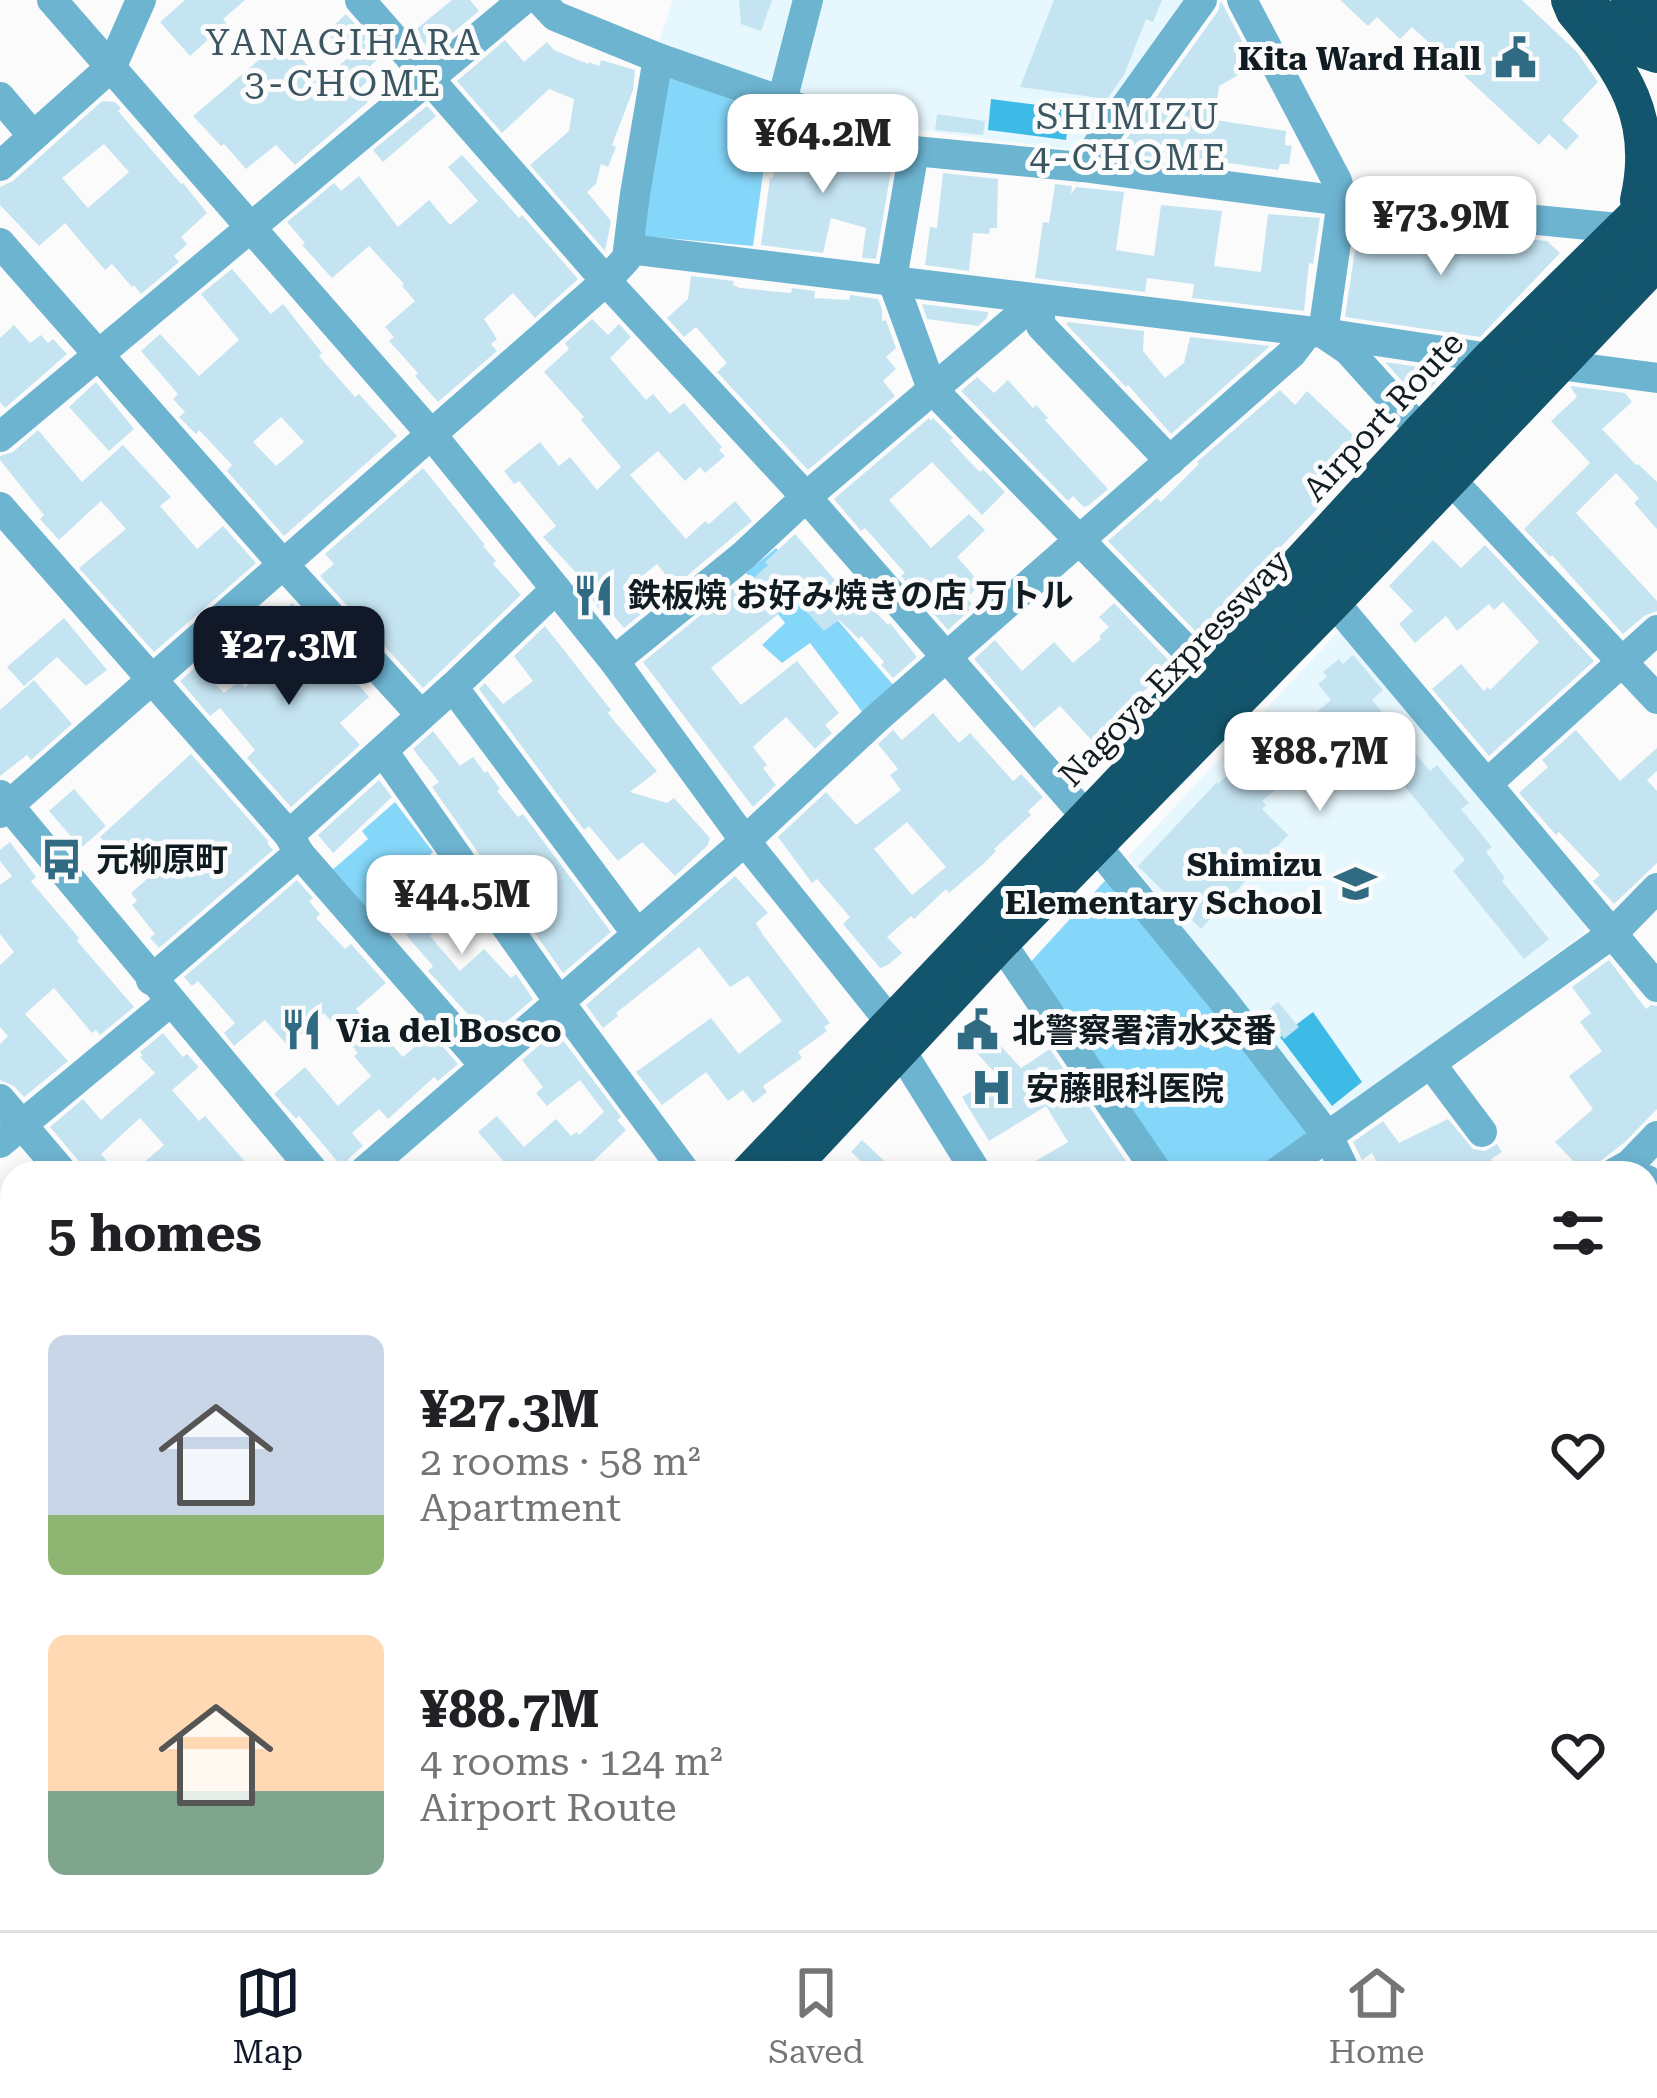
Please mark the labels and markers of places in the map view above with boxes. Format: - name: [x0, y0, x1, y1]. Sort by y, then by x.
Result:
- public building icon: Kita Ward Hall: [1492, 35, 1538, 81]
- place label: Kita Ward Hall: [1238, 39, 1481, 78]
- pin: ¥64.2M: [725, 94, 921, 196]
- pin: ¥73.9M: [1343, 176, 1539, 278]
- restaurant icon: 鉄板焼 お好み焼きの店 万トル: [571, 572, 617, 618]
- place label: 鉄板焼 お好み焼きの店 万トル: [628, 576, 1074, 615]
- pin: ¥27.3M: [191, 606, 387, 708]
- pin: ¥88.7M: [1222, 712, 1418, 814]
- bus stop icon: 元柳原町: [39, 836, 85, 882]
- place label: 元柳原町: [96, 840, 228, 879]
- place label: Shimizu Elementary School: [1005, 845, 1322, 922]
- pin: ¥44.5M: [364, 855, 560, 957]
- school or university icon: Shimizu Elementary School: [1333, 860, 1379, 906]
- restaurant icon: Via del Bosco: [279, 1007, 325, 1053]
- public building icon: 北警察署清水交番: [955, 1007, 1001, 1053]
- place label: Via del Bosco: [336, 1011, 562, 1050]
- place label: 北警察署清水交番: [1012, 1011, 1276, 1050]
- hospital icon: 安藤眼科医院: [969, 1065, 1015, 1111]
- place label: 安藤眼科医院: [1026, 1069, 1224, 1108]

